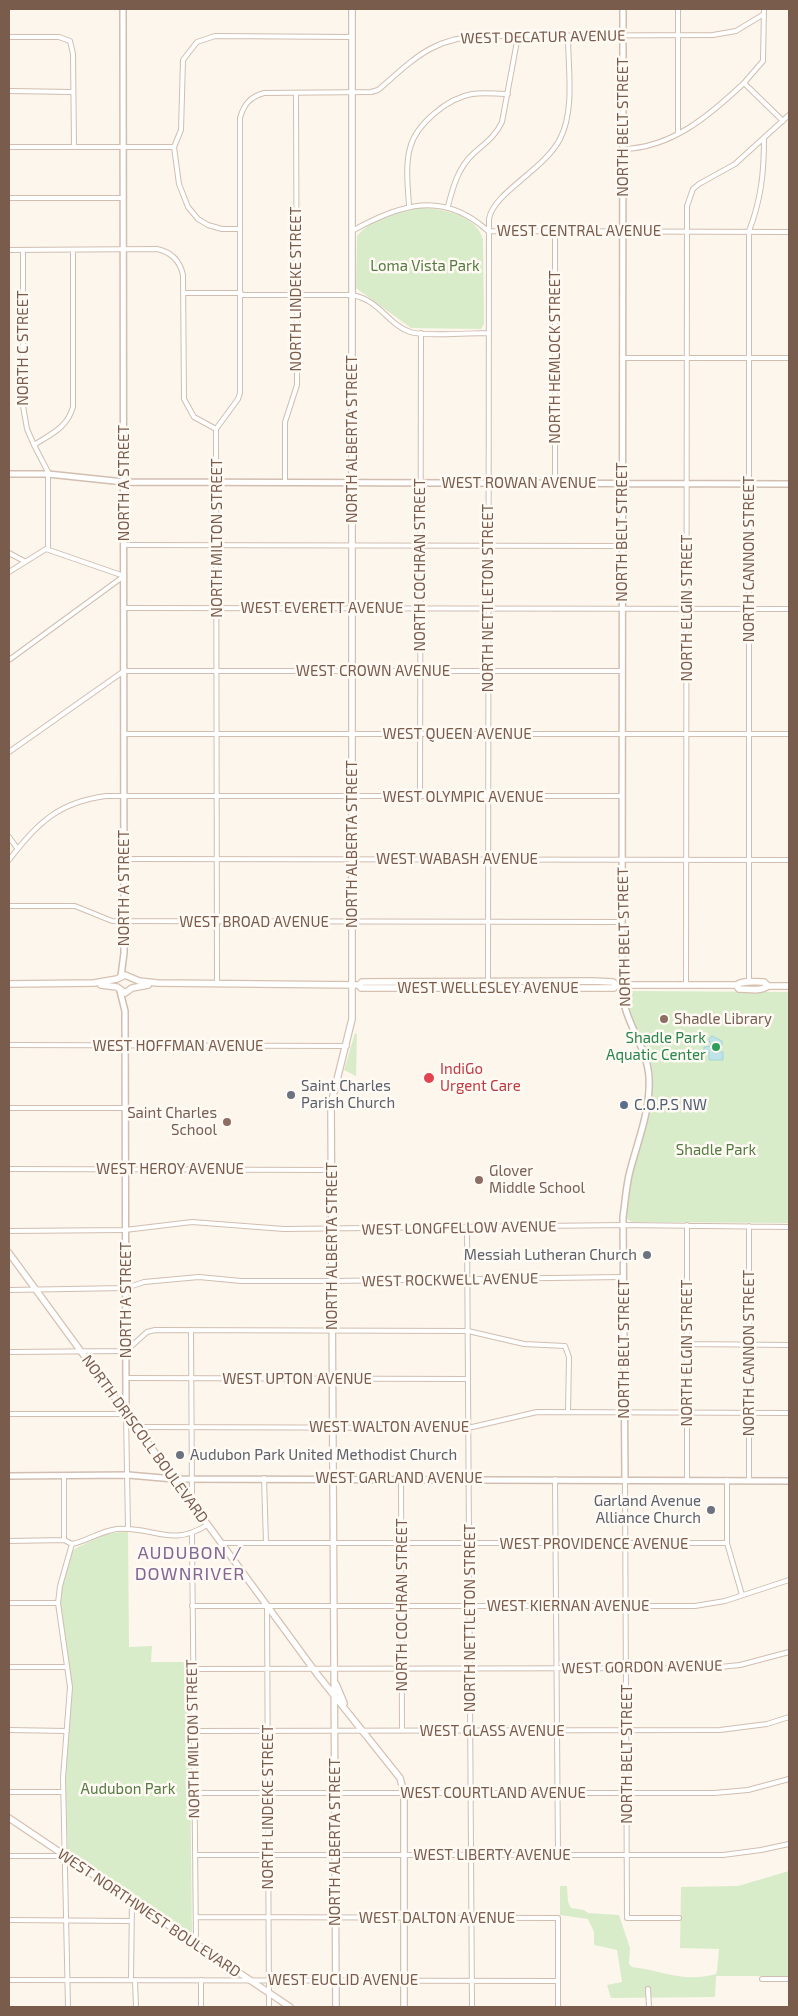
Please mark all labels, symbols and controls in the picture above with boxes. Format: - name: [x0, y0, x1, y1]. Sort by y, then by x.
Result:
- street label: WEST DECATUR AVENUE: [460, 27, 626, 47]
- street label: NORTH BELT STREET: [614, 57, 632, 197]
- street label: NORTH LINDEKE STREET: [287, 207, 305, 371]
- street label: WEST CENTRAL AVENUE: [497, 222, 661, 240]
- park label: Loma Vista Park: [370, 257, 480, 275]
- street label: NORTH HEMLOCK STREET: [546, 270, 564, 444]
- street label: NORTH C STREET: [14, 290, 32, 406]
- street label: NORTH ALBERTA STREET: [343, 355, 361, 523]
- street label: NORTH A STREET: [115, 425, 133, 541]
- street label: NORTH MILTON STREET: [208, 458, 226, 618]
- street label: NORTH BELT STREET: [613, 462, 631, 602]
- street label: WEST ROWAN AVENUE: [442, 474, 596, 492]
- street label: NORTH CANNON STREET: [740, 476, 758, 642]
- street label: NORTH COCHRAN STREET: [411, 478, 429, 652]
- street label: NORTH NETTLETON STREET: [479, 504, 497, 692]
- street label: NORTH ELGIN STREET: [678, 535, 696, 681]
- street label: WEST EVERETT AVENUE: [241, 599, 403, 617]
- street label: WEST CROWN AVENUE: [296, 662, 450, 680]
- street label: WEST QUEEN AVENUE: [382, 725, 532, 743]
- street label: NORTH ALBERTA STREET: [343, 760, 361, 928]
- street label: WEST OLYMPIC AVENUE: [382, 788, 544, 806]
- street label: NORTH A STREET: [115, 830, 133, 946]
- street label: WEST WABASH AVENUE: [376, 850, 538, 868]
- street label: NORTH BELT STREET: [614, 867, 634, 1007]
- street label: WEST BROAD AVENUE: [179, 913, 329, 931]
- street label: WEST WELLESLEY AVENUE: [397, 979, 579, 997]
- place label: Shadle Library: [674, 1010, 772, 1028]
- marker: Shadle Library: [658, 1013, 670, 1025]
- place label: Shadle Park Aquatic Center: [606, 1029, 706, 1064]
- street label: WEST HOFFMAN AVENUE: [92, 1037, 264, 1055]
- marker: Shadle Park Aquatic Center: [710, 1041, 722, 1053]
- place label: IndiGo Urgent Care: [440, 1060, 521, 1095]
- marker: IndiGo Urgent Care: [422, 1071, 436, 1085]
- place label: Saint Charles Parish Church: [301, 1077, 395, 1112]
- marker: Saint Charles Parish Church: [285, 1089, 297, 1101]
- place label: C.O.P.S NW: [634, 1096, 707, 1114]
- marker: C.O.P.S NW: [618, 1099, 630, 1111]
- place label: Saint Charles School: [127, 1104, 217, 1139]
- marker: Saint Charles School: [221, 1116, 233, 1128]
- park label: Shadle Park: [676, 1141, 756, 1159]
- street label: WEST HEROY AVENUE: [96, 1160, 244, 1178]
- street label: NORTH ALBERTA STREET: [323, 1162, 341, 1330]
- place label: Glover Middle School: [489, 1162, 585, 1197]
- marker: Glover Middle School: [473, 1174, 485, 1186]
- street label: WEST LONGFELLOW AVENUE: [361, 1217, 557, 1239]
- street label: NORTH A STREET: [117, 1242, 135, 1358]
- place label: Messiah Lutheran Church: [464, 1246, 637, 1264]
- marker: Messiah Lutheran Church: [641, 1249, 653, 1261]
- street label: WEST ROCKWELL AVENUE: [362, 1269, 538, 1291]
- street label: NORTH CANNON STREET: [740, 1270, 758, 1436]
- street label: NORTH BELT STREET: [615, 1279, 633, 1419]
- street label: NORTH ELGIN STREET: [678, 1280, 696, 1426]
- street label: NORTH DRISCOLL BOULEVARD: [78, 1352, 212, 1526]
- street label: WEST UPTON AVENUE: [222, 1370, 372, 1388]
- street label: WEST WALTON AVENUE: [309, 1418, 469, 1436]
- place label: Audubon Park United Methodist Church: [190, 1446, 457, 1464]
- marker: Audubon Park United Methodist Church: [174, 1449, 186, 1461]
- street label: WEST GARLAND AVENUE: [315, 1469, 483, 1487]
- place label: Garland Avenue Alliance Church: [594, 1492, 701, 1527]
- marker: Garland Avenue Alliance Church: [705, 1504, 717, 1516]
- street label: NORTH COCHRAN STREET: [393, 1518, 411, 1692]
- street label: NORTH NETTLETON STREET: [461, 1524, 479, 1712]
- street label: WEST PROVIDENCE AVENUE: [500, 1535, 688, 1553]
- district label: AUDUBON / DOWNRIVER: [134, 1542, 246, 1585]
- street label: WEST KIERNAN AVENUE: [487, 1597, 649, 1615]
- street label: WEST GORDON AVENUE: [561, 1657, 723, 1677]
- street label: NORTH MILTON STREET: [183, 1659, 203, 1819]
- street label: NORTH BELT STREET: [618, 1684, 636, 1824]
- street label: WEST GLASS AVENUE: [419, 1722, 565, 1740]
- street label: NORTH LINDEKE STREET: [259, 1725, 277, 1889]
- street label: NORTH ALBERTA STREET: [326, 1758, 344, 1926]
- park label: Audubon Park: [81, 1780, 175, 1798]
- street label: WEST COURTLAND AVENUE: [400, 1784, 586, 1802]
- street label: WEST NORTHWEST BOULEVARD: [54, 1845, 244, 1981]
- street label: WEST LIBERTY AVENUE: [413, 1846, 571, 1864]
- street label: WEST DALTON AVENUE: [359, 1909, 515, 1927]
- street label: WEST EUCLID AVENUE: [268, 1971, 418, 1989]

